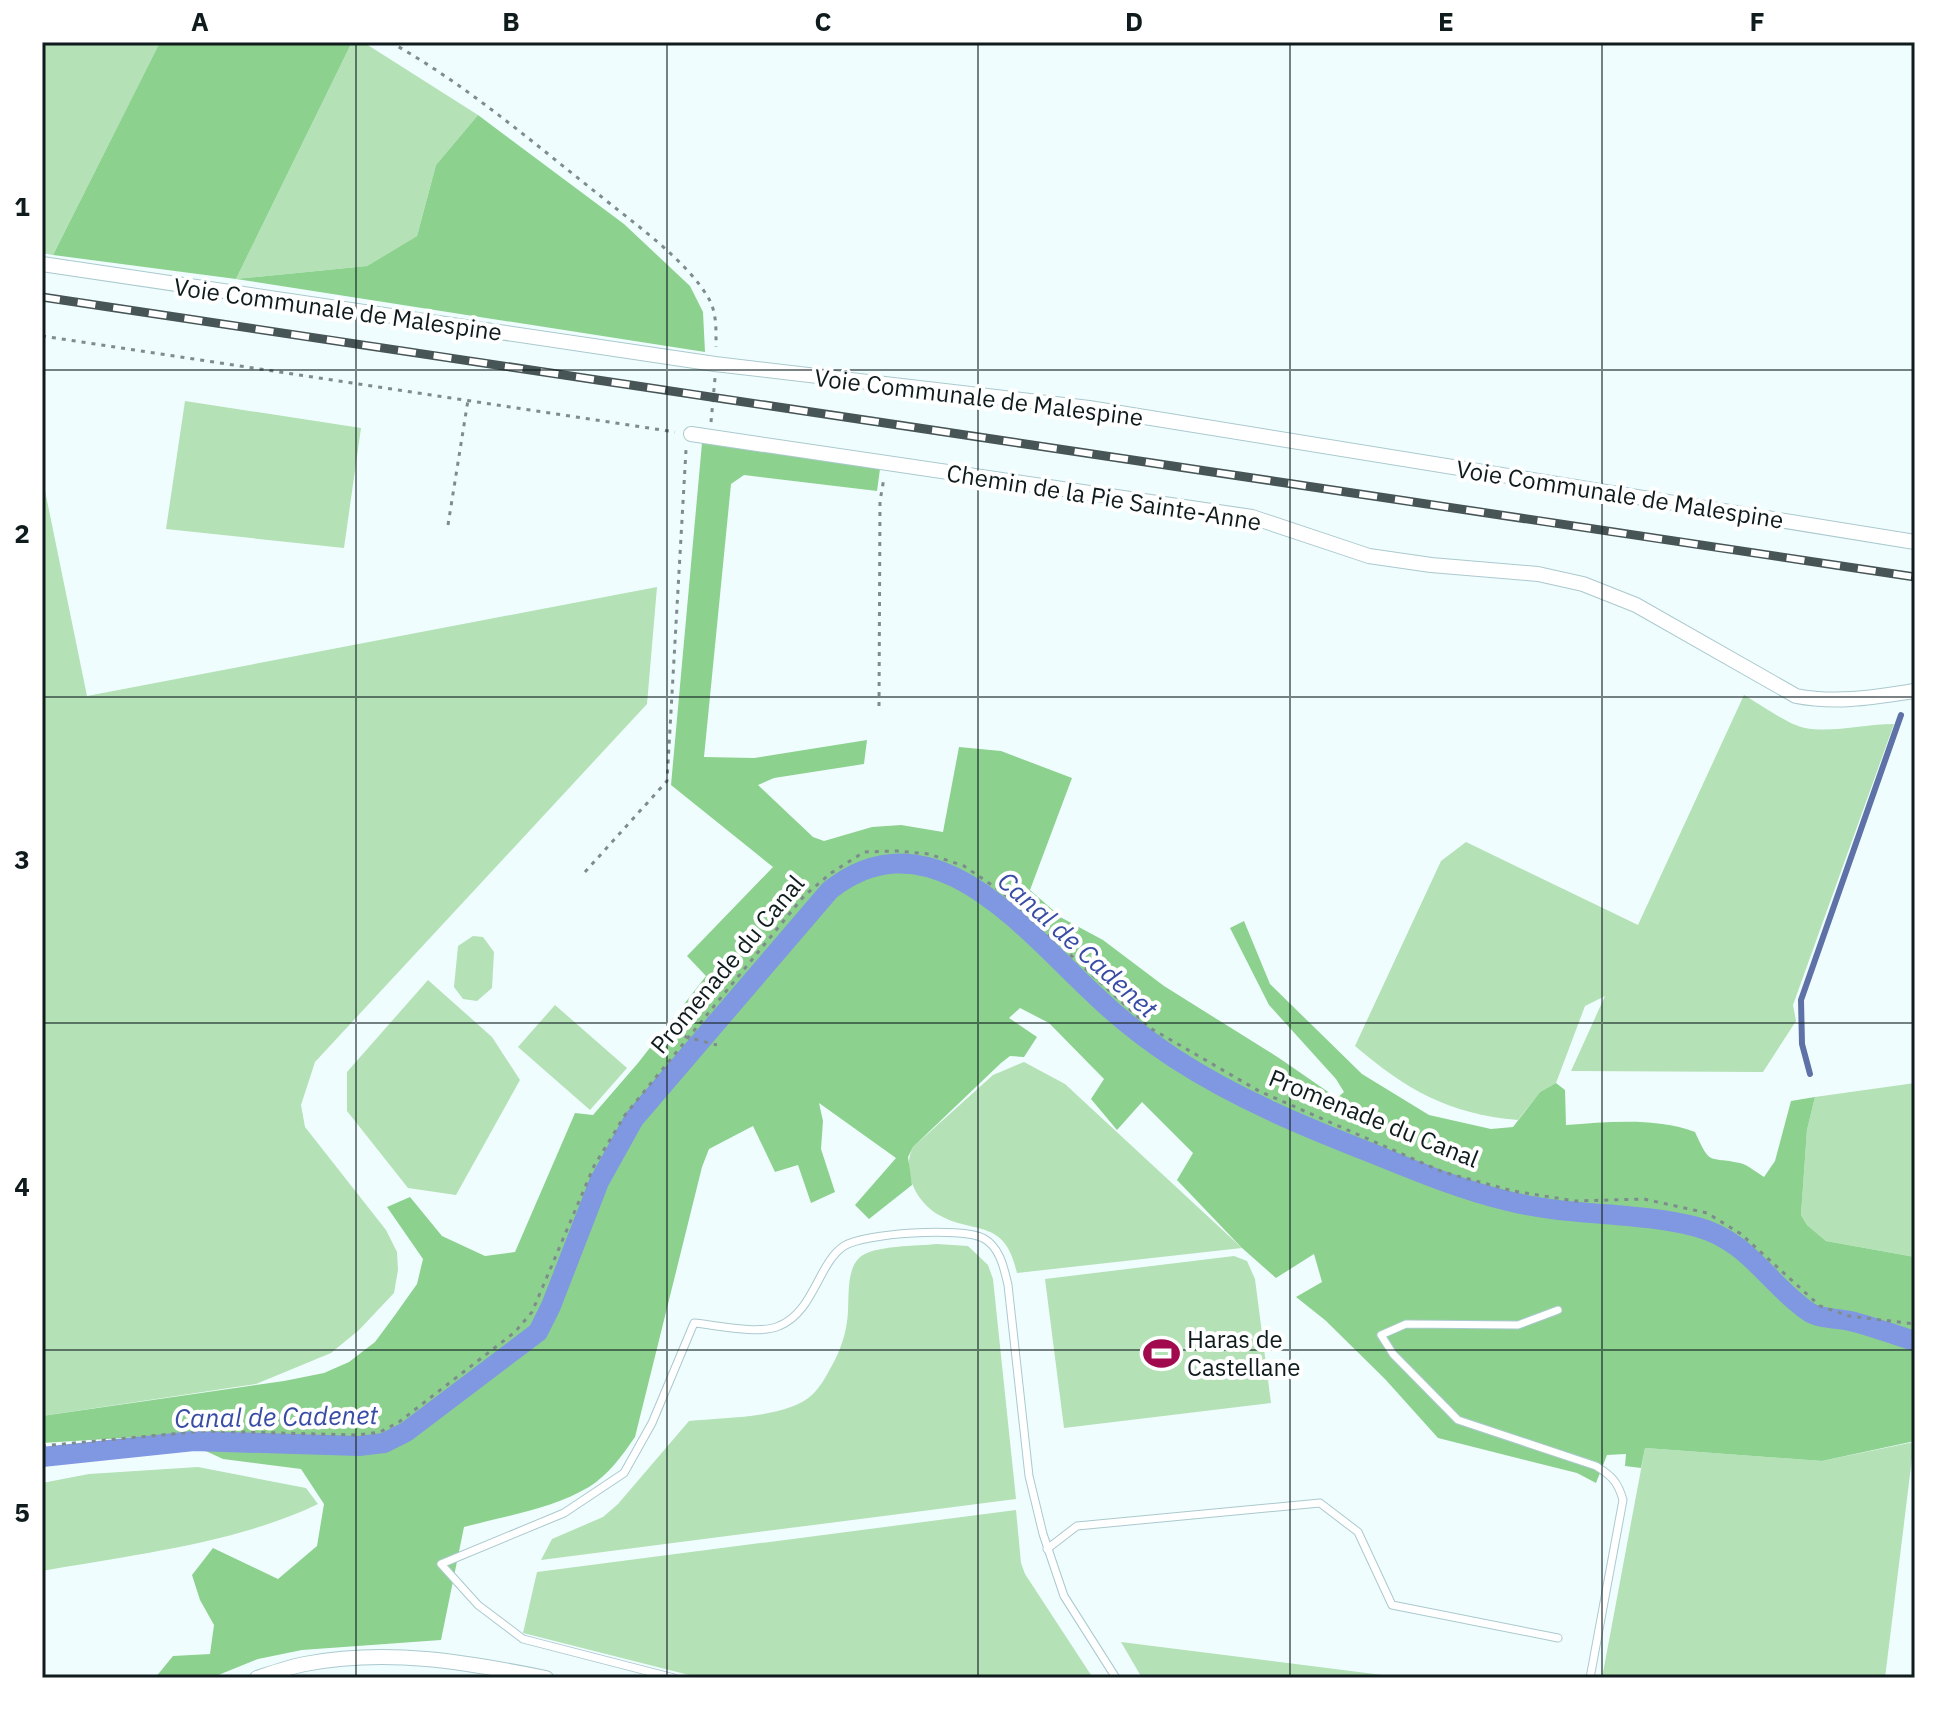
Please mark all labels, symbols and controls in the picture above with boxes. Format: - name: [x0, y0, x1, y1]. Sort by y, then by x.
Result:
- text: A: [191, 4, 209, 38]
- text: B: [502, 4, 520, 38]
- text: C: [815, 4, 832, 38]
- text: D: [1125, 4, 1143, 38]
- text: E: [1438, 4, 1454, 38]
- text: F: [1749, 4, 1765, 38]
- text: 1: [14, 189, 30, 223]
- street label: Voie Communale de Malespine: [172, 270, 504, 348]
- street label: Voie Communale de Malespine: [813, 361, 1145, 433]
- street label: Voie Communale de Malespine: [1454, 452, 1786, 536]
- street label: Chemin de la Pie Sainte-Anne: [944, 456, 1264, 538]
- text: 2: [14, 516, 30, 550]
- text: 3: [14, 842, 30, 876]
- water label: Canal de Cadenet: [991, 863, 1165, 1025]
- street label: Promenade du Canal: [643, 868, 811, 1060]
- street label: Promenade du Canal: [1264, 1061, 1484, 1175]
- text: 4: [14, 1169, 30, 1203]
- place label: Haras de Castellane: [1187, 1323, 1300, 1383]
- sports icon: Haras de Castellane: [1142, 1334, 1180, 1372]
- water label: Canal de Cadenet: [174, 1397, 379, 1435]
- text: 5: [14, 1495, 30, 1529]

